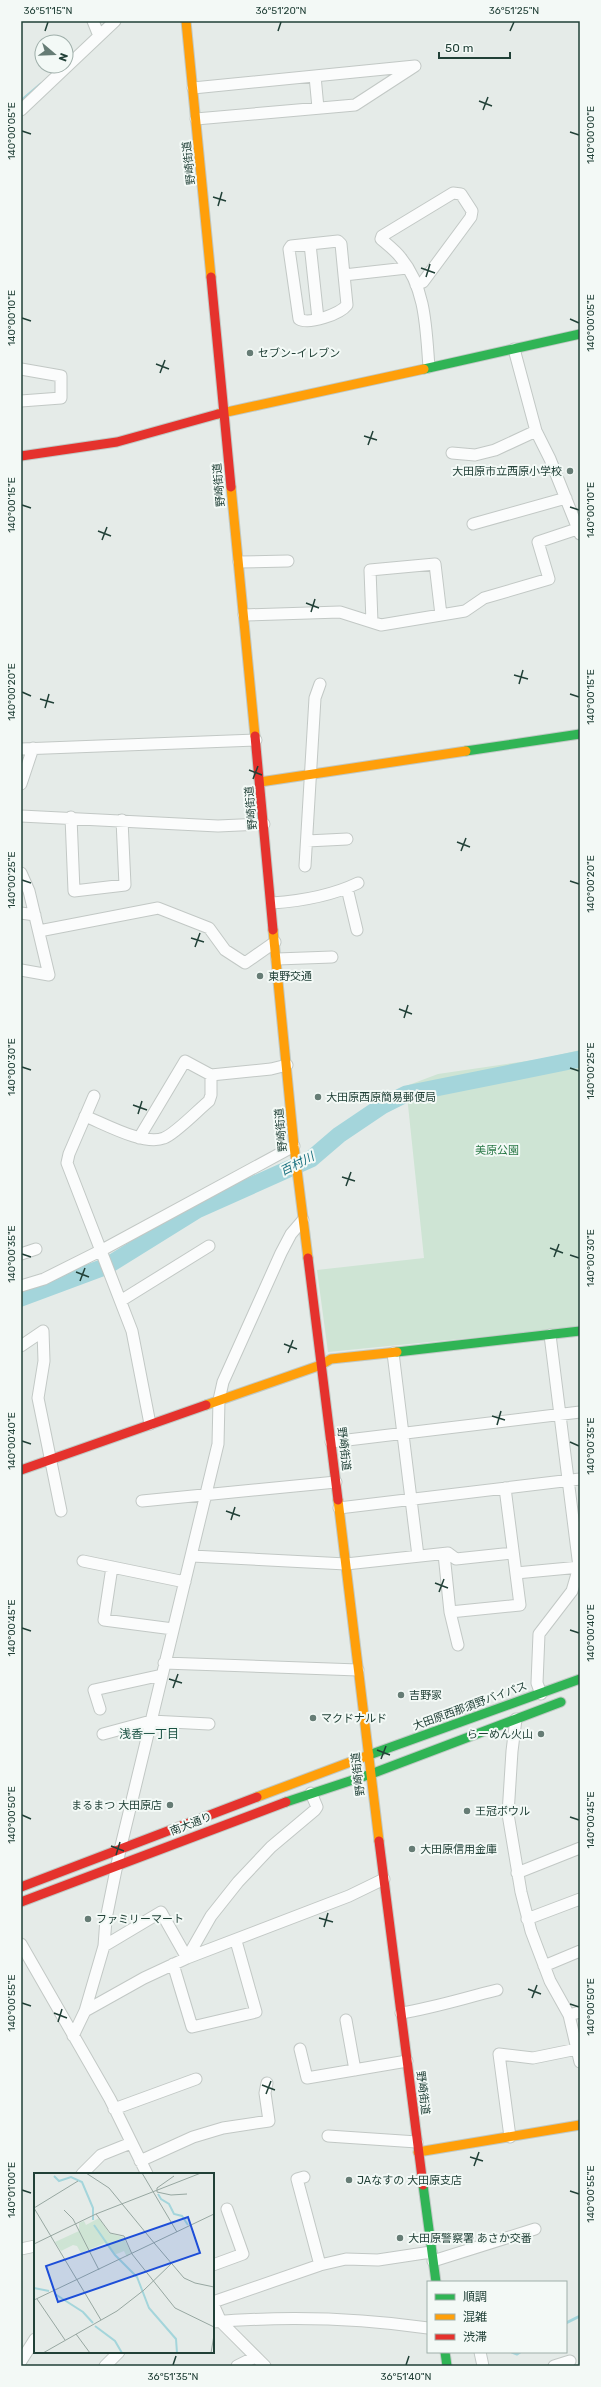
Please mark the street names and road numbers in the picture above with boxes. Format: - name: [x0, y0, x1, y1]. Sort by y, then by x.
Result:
- street label: 野崎街道: [180, 140, 198, 186]
- street label: 野崎街道: [211, 463, 227, 507]
- street label: 野崎街道: [243, 786, 259, 830]
- street label: 野崎街道: [273, 1108, 289, 1152]
- street label: 野崎街道: [335, 1426, 353, 1472]
- street label: 大田原西那須野バイパス: [411, 1679, 529, 1733]
- street label: 野崎街道: [349, 1751, 367, 1797]
- street label: 南大通り: [168, 1810, 214, 1838]
- street label: 野崎街道: [414, 2070, 432, 2116]

